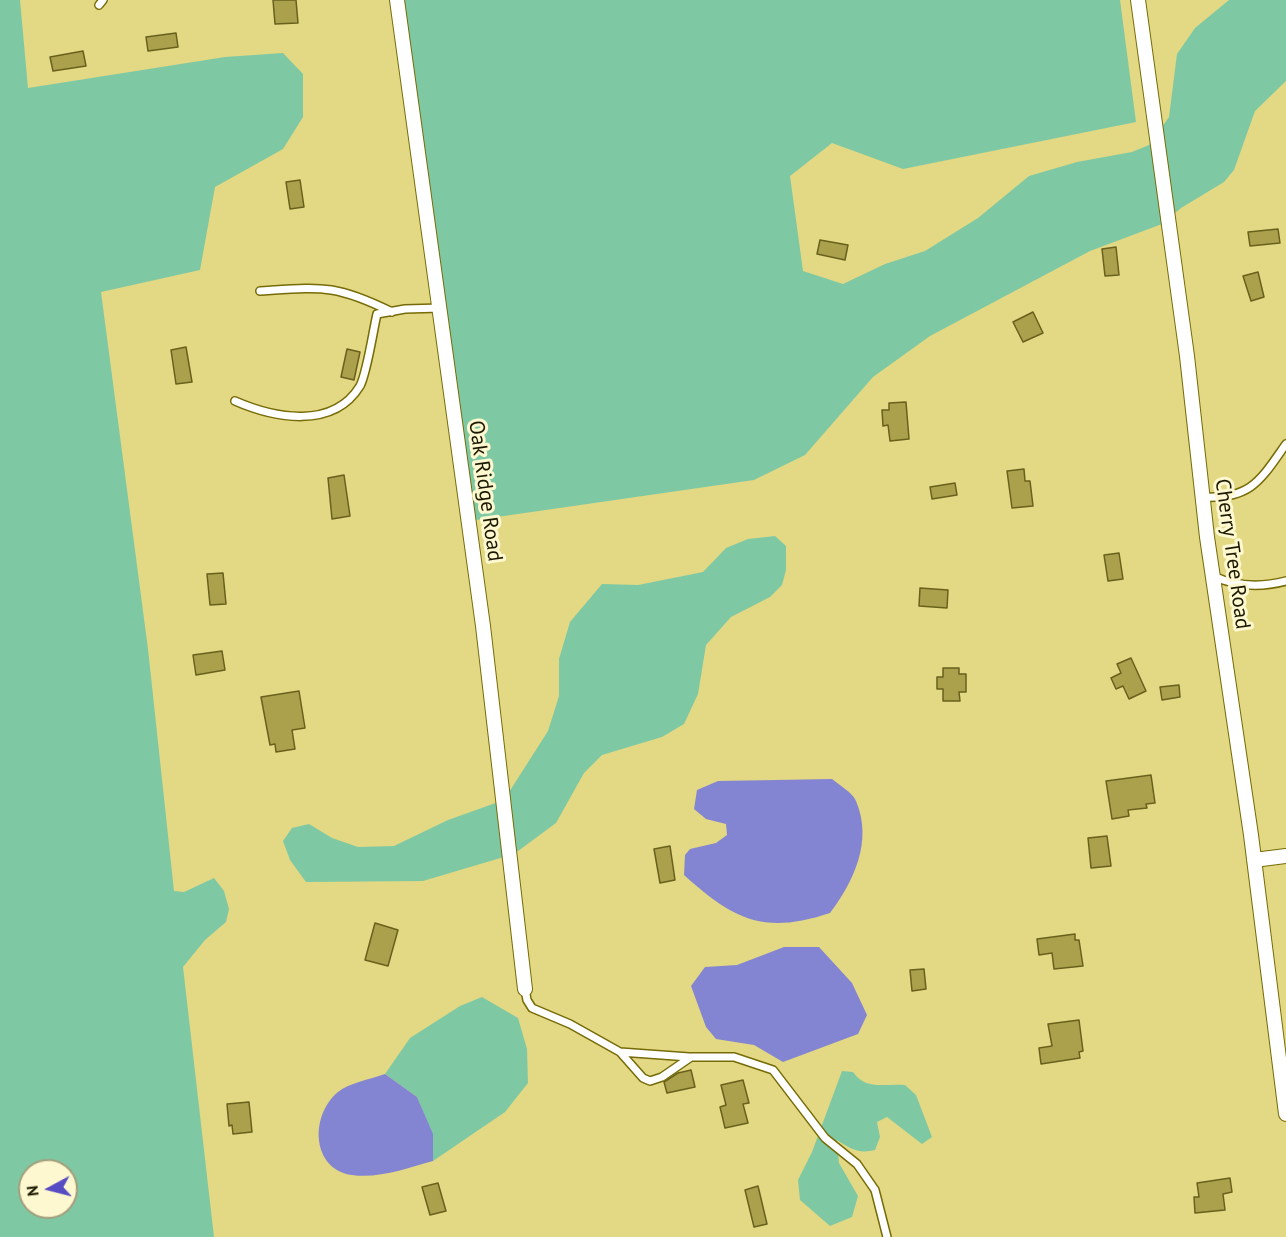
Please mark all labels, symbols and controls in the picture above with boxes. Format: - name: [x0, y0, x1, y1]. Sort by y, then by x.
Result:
- street label: Oak Ridge Road: [463, 419, 507, 563]
- street label: Cherry Tree Road: [1209, 477, 1255, 631]
- north arrow: [18, 1159, 78, 1219]
- text: N: [22, 1185, 43, 1197]

